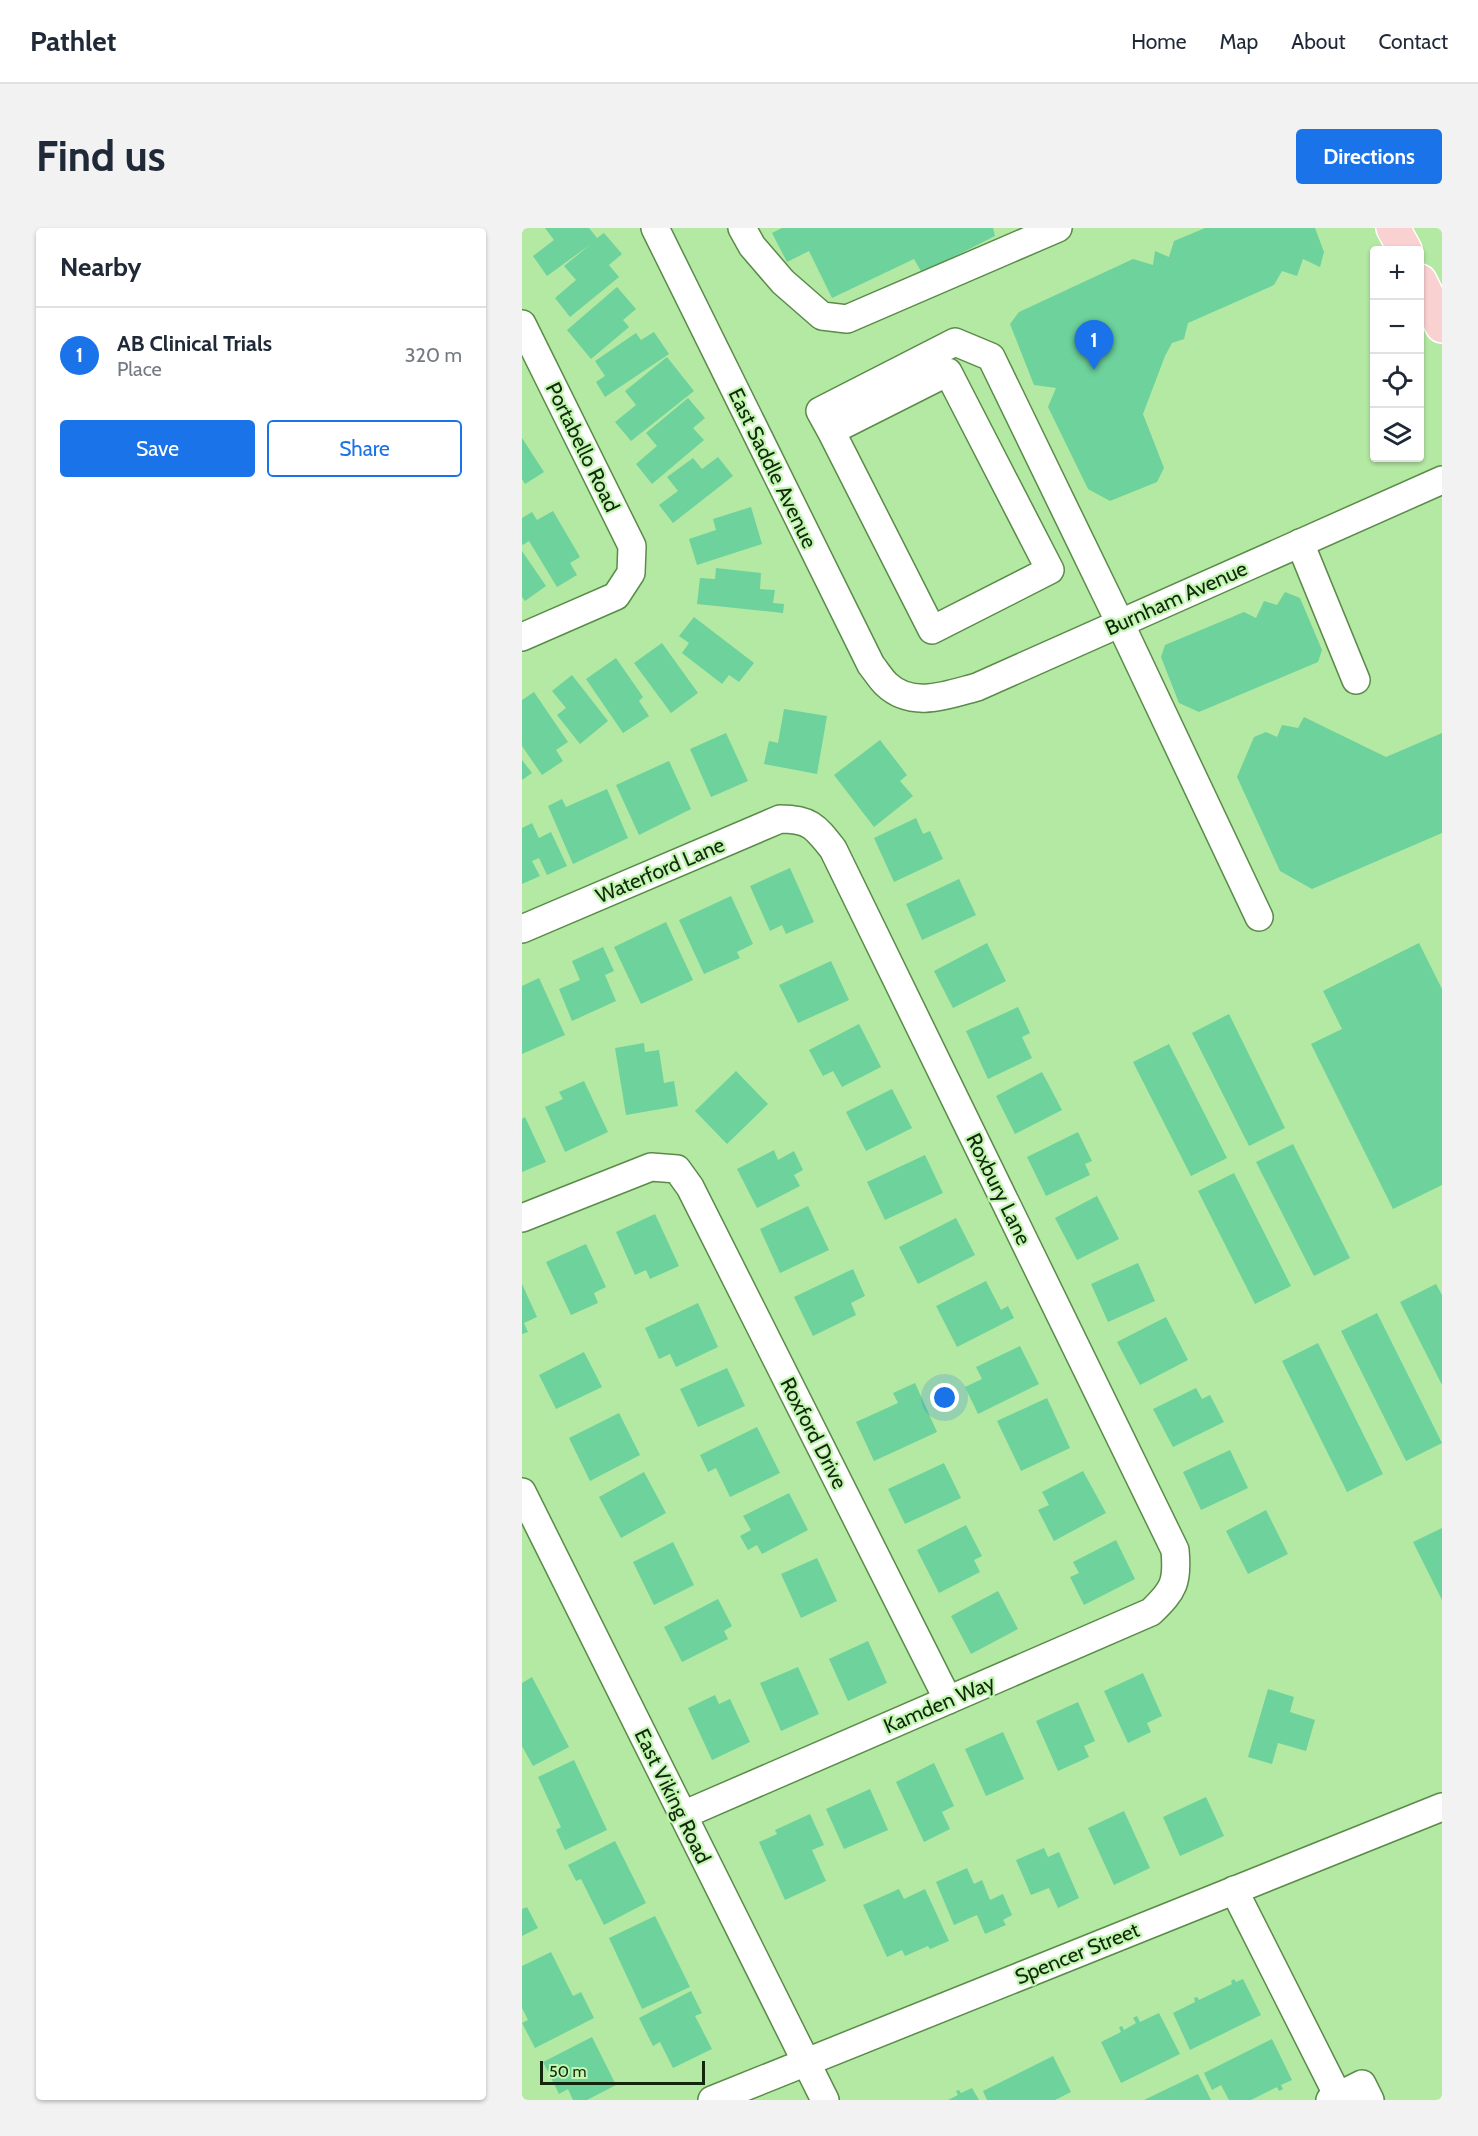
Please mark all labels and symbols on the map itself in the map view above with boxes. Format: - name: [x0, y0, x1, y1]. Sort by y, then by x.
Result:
- pin: 1: [1074, 320, 1114, 370]
- street label: Portabello Road: [541, 378, 625, 516]
- street label: East Saddle Avenue: [723, 384, 823, 552]
- street label: Burnham Avenue: [1101, 555, 1251, 641]
- street label: Waterford Lane: [592, 832, 728, 908]
- street label: Roxbury Lane: [961, 1129, 1037, 1249]
- street label: Roxford Drive: [775, 1373, 853, 1493]
- your location: [930, 1383, 959, 1412]
- street label: Kamden Way: [880, 1669, 999, 1739]
- street label: East Viking Road: [630, 1725, 716, 1867]
- street label: Spencer Street: [1011, 1917, 1143, 1989]
- scale bar: [540, 2058, 705, 2086]

